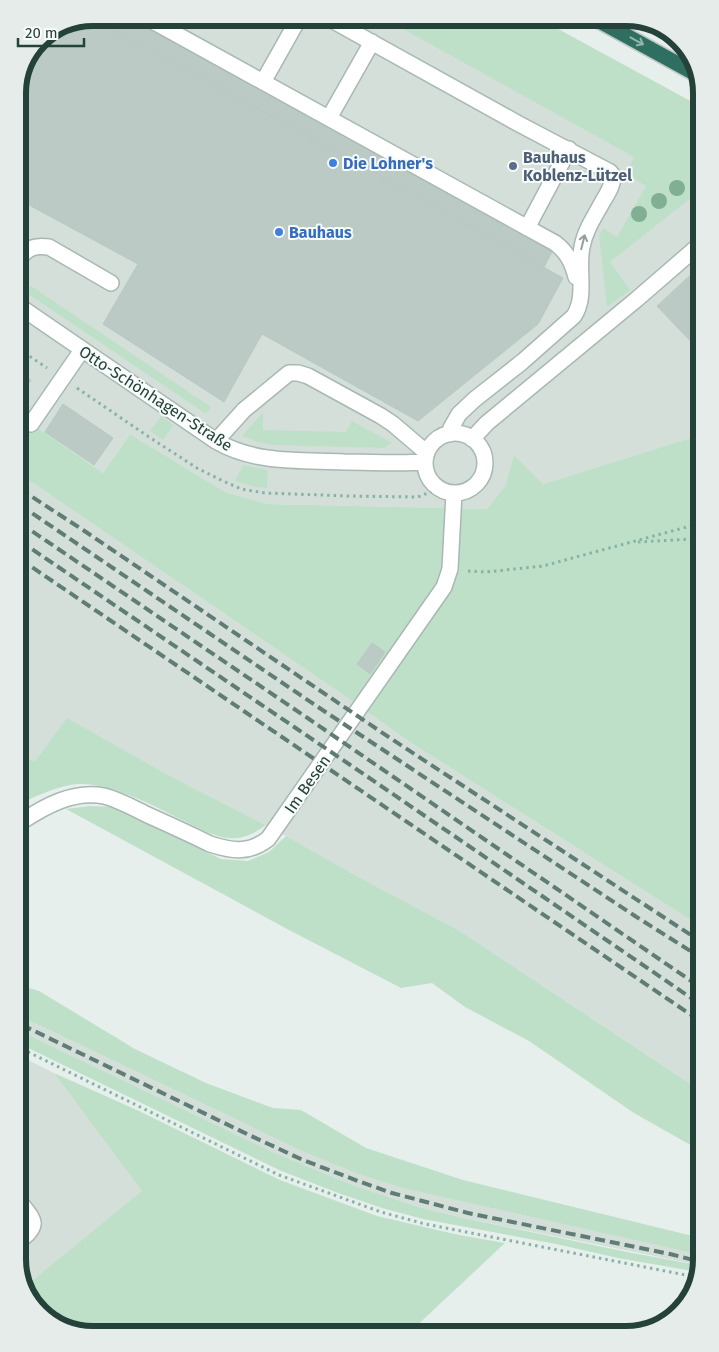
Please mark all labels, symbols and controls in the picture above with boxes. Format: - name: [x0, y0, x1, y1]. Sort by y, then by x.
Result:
- scale bar: [18, 15, 84, 47]
- text: 20 m: [25, 24, 58, 42]
- one-way arrow: [629, 37, 644, 46]
- place label: Bauhaus Koblenz-Lützel: [523, 148, 632, 185]
- place label: Die Lohner's: [343, 154, 433, 173]
- marker: Die Lohner's: [327, 157, 339, 169]
- marker: Bauhaus Koblenz-Lützel: [507, 160, 519, 172]
- place label: Bauhaus: [289, 223, 352, 242]
- marker: Bauhaus: [273, 226, 285, 238]
- one-way arrow: [579, 234, 588, 250]
- street label: Otto-Schönhagen-Straße: [76, 342, 236, 455]
- street label: Im Besen: [280, 752, 334, 817]

